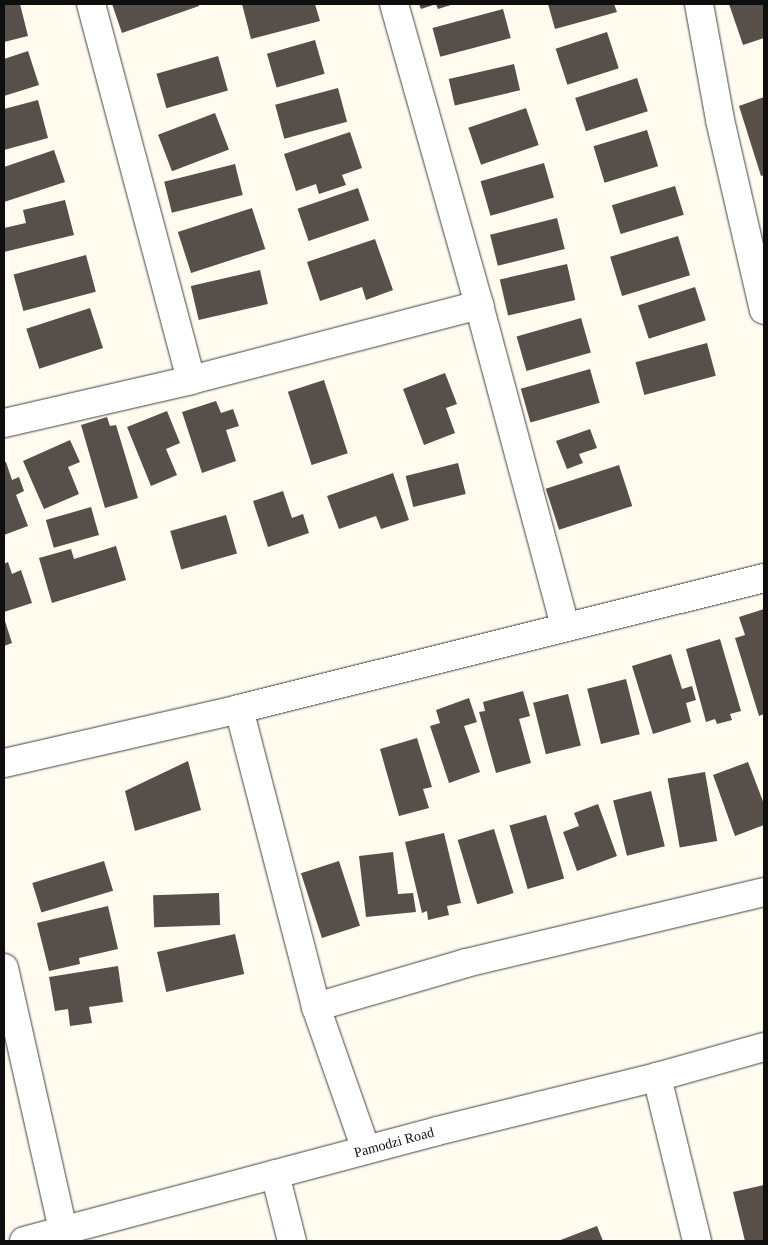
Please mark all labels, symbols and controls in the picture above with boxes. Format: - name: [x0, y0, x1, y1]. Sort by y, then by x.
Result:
- street label: Pamodzi Road: [352, 1124, 436, 1162]

